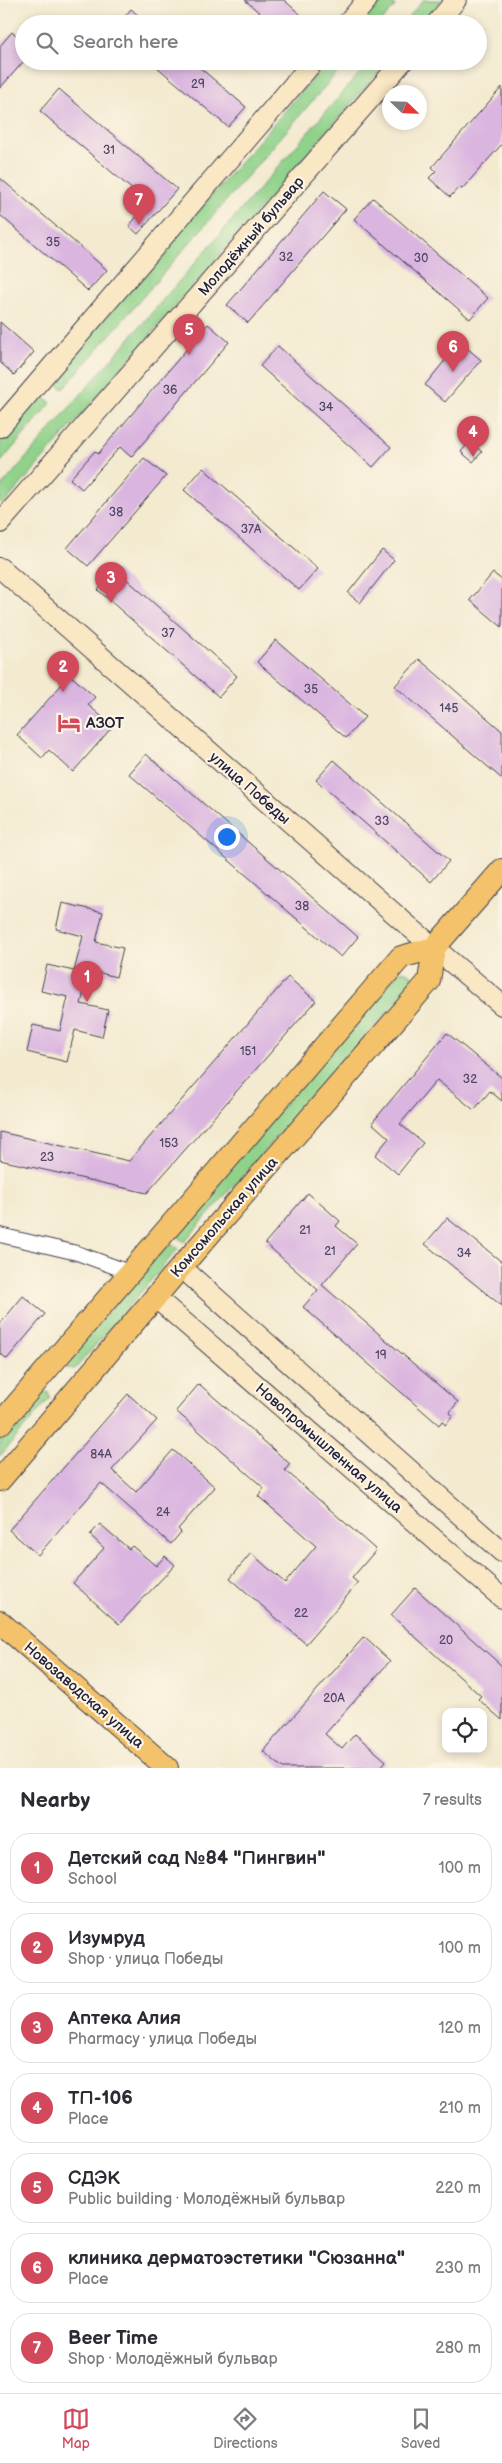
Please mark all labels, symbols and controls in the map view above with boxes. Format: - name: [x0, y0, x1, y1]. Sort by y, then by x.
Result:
- search box: [15, 15, 487, 70]
- icon: search: [33, 29, 61, 57]
- text: Search here: [73, 31, 178, 54]
- house number: 29: [191, 77, 205, 92]
- north arrow: [382, 85, 427, 130]
- house number: 31: [103, 143, 115, 158]
- street label: Молодёжный бульвар: [194, 172, 309, 300]
- pin: 7: [123, 184, 155, 225]
- house number: 35: [46, 235, 60, 250]
- house number: 32: [279, 250, 293, 265]
- house number: 30: [414, 251, 428, 266]
- pin: 5: [173, 314, 205, 355]
- pin: 6: [437, 331, 469, 372]
- house number: 36: [163, 383, 177, 398]
- house number: 34: [319, 400, 334, 415]
- pin: 4: [457, 416, 489, 457]
- house number: 38: [109, 505, 123, 520]
- house number: 37А: [241, 522, 262, 537]
- pin: 3: [95, 562, 127, 603]
- house number: 37: [161, 626, 175, 641]
- pin: 2: [47, 651, 79, 692]
- house number: 35: [304, 682, 318, 697]
- house number: 145: [440, 701, 459, 716]
- hotel icon: АЗОТ: [56, 710, 82, 736]
- place label: АЗОТ: [85, 714, 124, 733]
- street label: улица Победы: [205, 748, 294, 829]
- house number: 33: [375, 814, 389, 829]
- your location: [214, 824, 240, 850]
- house number: 38: [295, 899, 309, 914]
- pin: 1: [71, 961, 103, 1002]
- house number: 151: [240, 1044, 256, 1059]
- house number: 32: [463, 1072, 477, 1087]
- house number: 153: [160, 1136, 178, 1151]
- house number: 23: [40, 1150, 54, 1165]
- street label: Комсомольская улица: [167, 1153, 282, 1282]
- house number: 21: [299, 1223, 311, 1238]
- house number: 21: [324, 1244, 336, 1259]
- house number: 34: [457, 1246, 472, 1261]
- house number: 19: [375, 1348, 387, 1363]
- street label: Новопромышленная улица: [251, 1379, 406, 1517]
- house number: 84А: [90, 1447, 113, 1462]
- house number: 24: [156, 1505, 171, 1520]
- house number: 22: [294, 1606, 308, 1621]
- house number: 20: [439, 1633, 453, 1648]
- street label: Новозаводская улица: [20, 1638, 148, 1753]
- house number: 20А: [323, 1691, 345, 1706]
- map controls: [442, 1708, 487, 1753]
- button: locate: [442, 1708, 487, 1753]
- text: Nearby: [20, 1788, 90, 1813]
- text: 7 results: [423, 1791, 482, 1810]
- text: Детский сад №84 "Пингвин": [68, 1847, 325, 1870]
- text: 1: [34, 1859, 40, 1878]
- text: 100 m: [438, 1859, 481, 1878]
- text: School: [68, 1870, 117, 1889]
- text: Изумруд: [68, 1927, 145, 1950]
- text: 2: [32, 1939, 42, 1958]
- text: 100 m: [438, 1939, 481, 1958]
- text: Shop · улица Победы: [68, 1950, 223, 1969]
- text: Аптека Алия: [68, 2007, 181, 2030]
- text: 3: [32, 2019, 42, 2038]
- text: 120 m: [438, 2019, 481, 2038]
- text: Pharmacy · улица Победы: [68, 2030, 257, 2049]
- text: ТП-106: [68, 2087, 133, 2110]
- text: 4: [32, 2099, 42, 2118]
- text: 210 m: [439, 2099, 481, 2118]
- text: Place: [68, 2110, 109, 2129]
- text: СДЭК: [68, 2167, 120, 2190]
- text: 5: [32, 2179, 42, 2198]
- text: 220 m: [435, 2179, 481, 2198]
- text: Public building · Молодёжный бульвар: [68, 2190, 345, 2209]
- text: клиника дерматоэстетики "Сюзанна": [68, 2247, 405, 2270]
- text: 6: [32, 2259, 42, 2278]
- text: 230 m: [435, 2259, 481, 2278]
- text: Place: [68, 2270, 109, 2289]
- text: Beer Time: [68, 2327, 158, 2350]
- text: 7: [33, 2339, 41, 2358]
- text: 280 m: [435, 2339, 481, 2358]
- text: Shop · Молодёжный бульвар: [68, 2350, 278, 2369]
- tab: Map: [62, 2405, 90, 2452]
- tab: Directions: [213, 2405, 278, 2452]
- tab: Saved: [401, 2405, 440, 2452]

